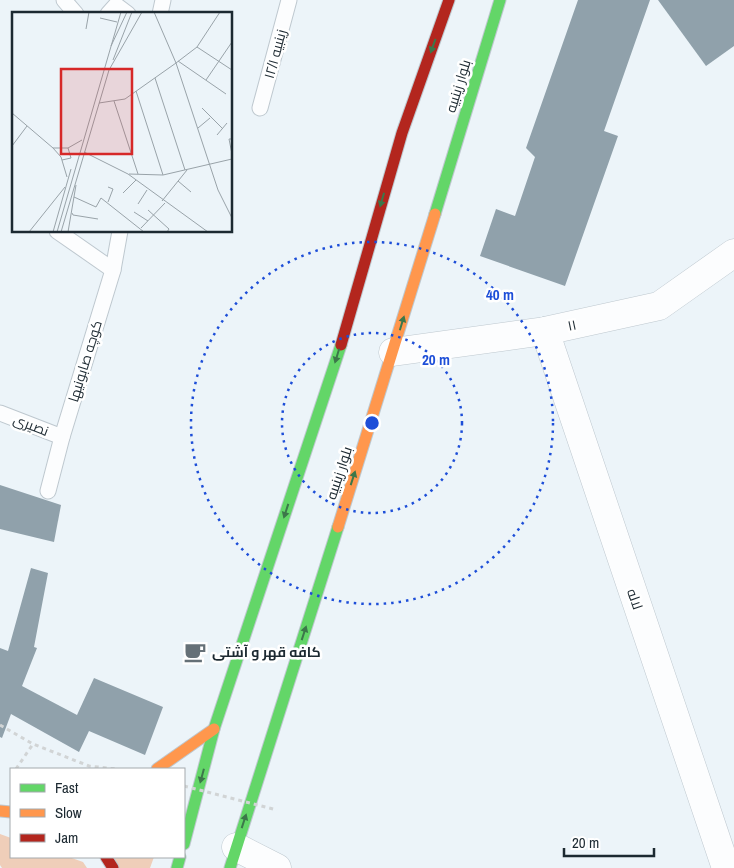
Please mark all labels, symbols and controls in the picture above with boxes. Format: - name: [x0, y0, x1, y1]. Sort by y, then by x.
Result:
- inset map: [12, 12, 232, 232]
- street label: زینبیه ۱۲/۱: [260, 27, 290, 81]
- one-way arrow: [429, 39, 437, 54]
- street label: بلوار زینبیه: [441, 57, 475, 115]
- one-way arrow: [378, 193, 386, 208]
- text: 40 m: [486, 284, 514, 305]
- street label: ۱۱: [566, 315, 578, 335]
- one-way arrow: [398, 316, 406, 331]
- street label: کوچه صابونیها: [64, 318, 107, 404]
- one-way arrow: [332, 349, 340, 364]
- text: 20 m: [422, 349, 450, 370]
- street label: نصیری: [11, 410, 51, 440]
- centre of rings: [363, 414, 381, 432]
- street label: بلوار زینبیه: [322, 444, 356, 502]
- one-way arrow: [350, 471, 357, 486]
- one-way arrow: [282, 504, 290, 519]
- street label: لاله: [623, 586, 647, 612]
- one-way arrow: [301, 626, 308, 641]
- cafe icon: کافه قهر و آشتی: [182, 639, 208, 665]
- place label: کافه قهر و آشتی: [212, 643, 321, 661]
- legend: [10, 768, 185, 858]
- one-way arrow: [198, 769, 206, 784]
- text: Fast: [55, 777, 79, 798]
- text: Slow: [55, 802, 82, 823]
- one-way arrow: [241, 814, 249, 829]
- scale bar: [564, 826, 654, 858]
- text: Jam: [55, 827, 78, 848]
- text: 20 m: [572, 832, 599, 853]

